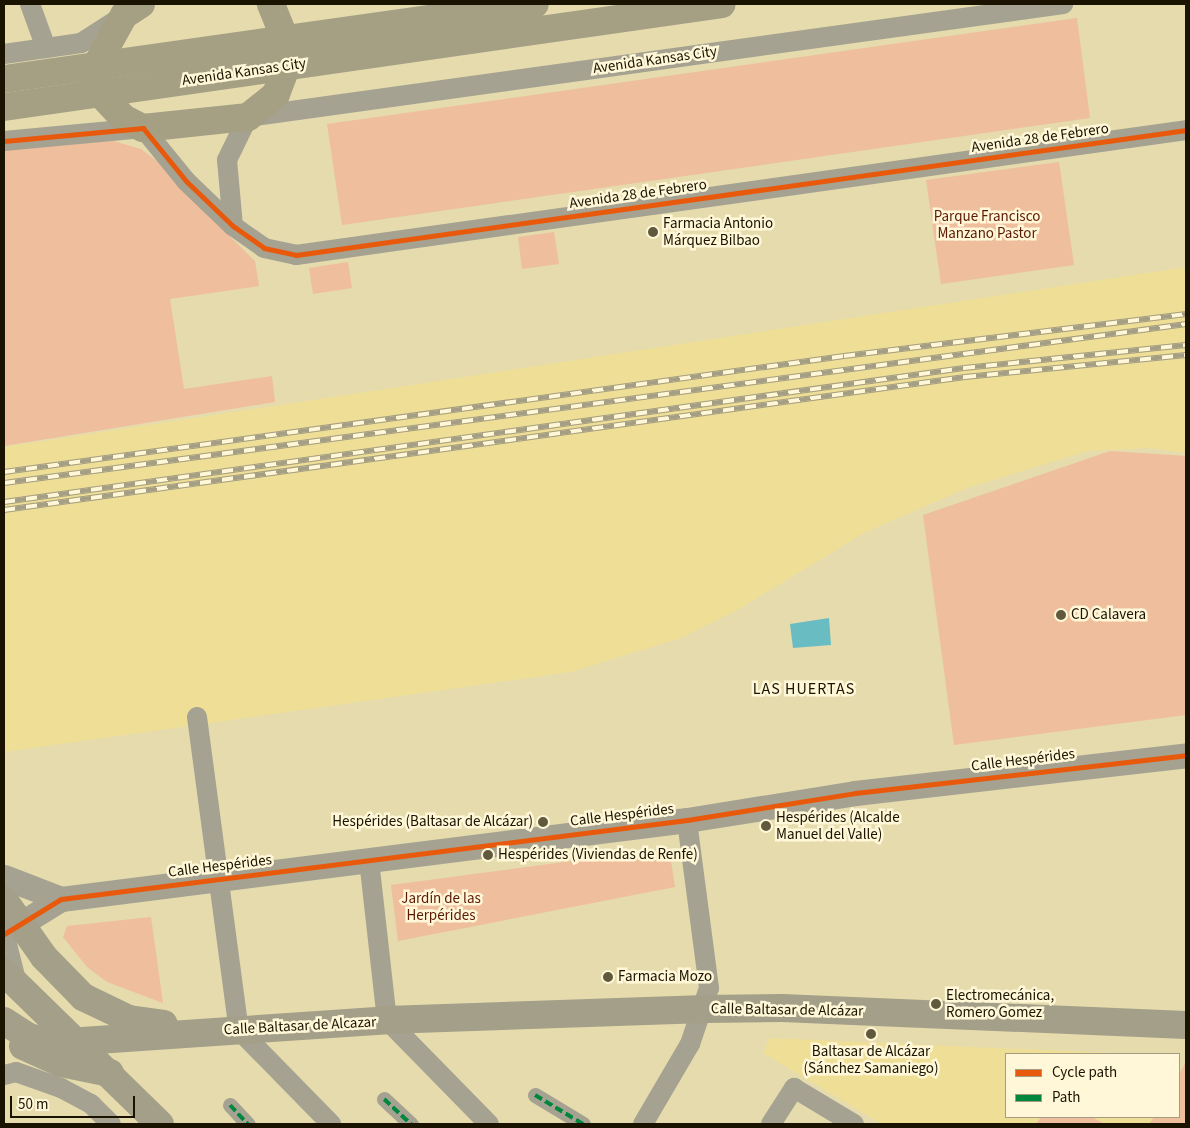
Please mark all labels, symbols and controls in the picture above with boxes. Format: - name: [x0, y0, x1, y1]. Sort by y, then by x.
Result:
- street label: Avenida Kansas City: [592, 42, 718, 78]
- street label: Avenida Kansas City: [181, 54, 307, 90]
- street label: Avenida 28 de Febrero: [970, 119, 1110, 157]
- street label: Avenida 28 de Febrero: [568, 175, 708, 213]
- park label: Parque Francisco Manzano Pastor: [934, 207, 1040, 242]
- place label: Farmacia Antonio Márquez Bilbao: [663, 214, 773, 249]
- marker: Farmacia Antonio Márquez Bilbao: [647, 226, 659, 238]
- place label: CD Calavera: [1071, 606, 1146, 624]
- marker: CD Calavera: [1055, 609, 1067, 621]
- district label: LAS HUERTAS: [751, 679, 857, 699]
- street label: Calle Hespérides: [970, 745, 1076, 775]
- street label: Calle Hespérides: [569, 800, 675, 830]
- place label: Hespérides (Alcalde Manuel del Valle): [776, 808, 900, 843]
- place label: Hespérides (Baltasar de Alcázar): [332, 813, 533, 831]
- marker: Hespérides (Baltasar de Alcázar): [537, 816, 549, 828]
- marker: Hespérides (Alcalde Manuel del Valle): [760, 820, 772, 832]
- place label: Hespérides (Viviendas de Renfe): [498, 846, 698, 864]
- marker: Hespérides (Viviendas de Renfe): [482, 849, 494, 861]
- street label: Calle Hespérides: [167, 851, 273, 881]
- park label: Jardín de las Herpérides: [401, 889, 481, 924]
- place label: Farmacia Mozo: [618, 968, 712, 986]
- marker: Farmacia Mozo: [602, 971, 614, 983]
- place label: Electromecánica, Romero Gomez: [946, 986, 1054, 1021]
- marker: Electromecánica, Romero Gomez: [930, 998, 942, 1010]
- street label: Calle Baltasar de Alcázar: [711, 1000, 863, 1020]
- street label: Calle Baltasar de Alcazar: [223, 1013, 377, 1039]
- marker: Baltasar de Alcázar (Sánchez Samaniego): [865, 1028, 877, 1040]
- place label: Baltasar de Alcázar (Sánchez Samaniego): [804, 1042, 938, 1077]
- legend: [1005, 1053, 1180, 1118]
- text: Cycle path: [1052, 1062, 1117, 1083]
- scale bar: [12, 1086, 138, 1118]
- text: Path: [1052, 1087, 1080, 1108]
- text: 50 m: [18, 1094, 48, 1115]

